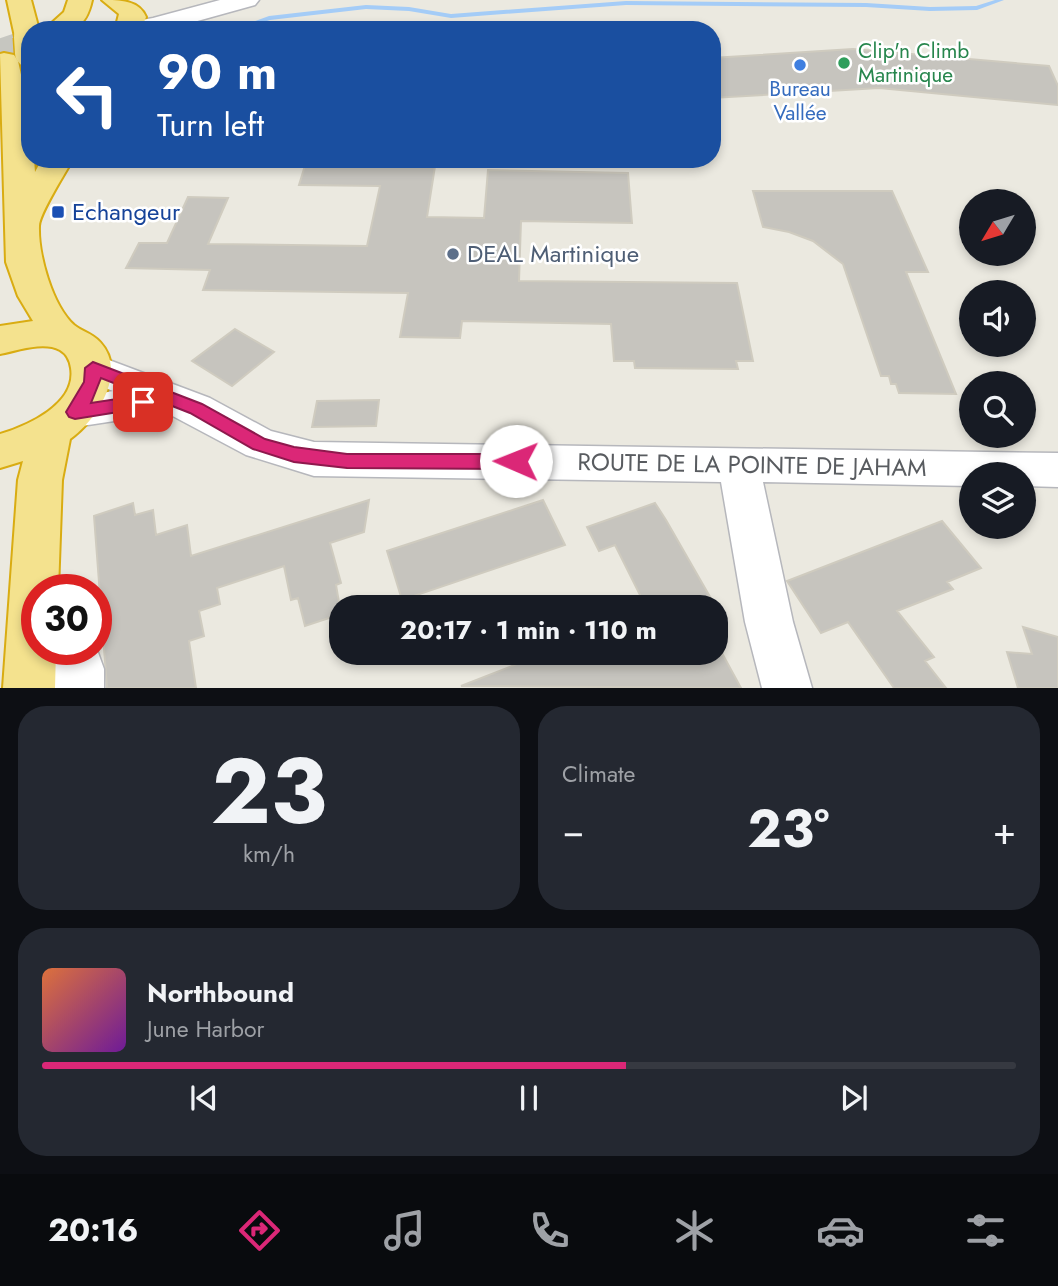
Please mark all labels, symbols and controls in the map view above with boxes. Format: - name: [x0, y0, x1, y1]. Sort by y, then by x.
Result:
- place label: Clip'n Climb Martinique: [858, 36, 969, 90]
- text: 90 m: [157, 37, 277, 107]
- icon: left: [42, 49, 133, 140]
- marker: Clip'n Climb Martinique: [836, 55, 852, 71]
- marker: Bureau Vallée: [792, 57, 808, 73]
- place label: Bureau Vallée: [769, 74, 831, 128]
- text: Turn left: [157, 102, 264, 148]
- north arrow: [959, 189, 1036, 266]
- map controls: [959, 189, 1036, 539]
- place label: Echangeur: [72, 194, 181, 229]
- marker: Echangeur: [50, 204, 66, 220]
- place label: DEAL Martinique: [467, 236, 639, 271]
- marker: DEAL Martinique: [445, 246, 461, 262]
- button: sound: [959, 280, 1036, 357]
- button: search: [959, 371, 1036, 448]
- pin: [113, 372, 173, 432]
- icon: arrive: [124, 383, 162, 421]
- position arrow: [479, 424, 553, 498]
- street label: ROUTE DE LA POINTE DE JAHAM: [577, 444, 927, 485]
- button: layers: [959, 462, 1036, 539]
- speed limit sign: 30: [21, 574, 112, 665]
- text: 20:17 · 1 min · 110 m: [400, 611, 657, 649]
- text: 23: [211, 726, 327, 857]
- text: Climate: [562, 757, 635, 791]
- text: 23°: [748, 791, 829, 867]
- text: −: [562, 803, 584, 858]
- text: +: [993, 803, 1016, 858]
- text: km/h: [243, 837, 295, 871]
- text: Northbound: [147, 974, 294, 1012]
- text: June Harbor: [147, 1012, 264, 1046]
- icon: previous: [185, 1079, 223, 1117]
- icon: pause: [510, 1079, 548, 1117]
- icon: next: [835, 1079, 873, 1117]
- icon: directions: [235, 1206, 284, 1255]
- icon: music: [380, 1206, 429, 1255]
- icon: phone: [525, 1206, 574, 1255]
- icon: climate: [670, 1206, 719, 1255]
- icon: car: [816, 1206, 865, 1255]
- icon: filters: [961, 1206, 1010, 1255]
- text: 20:16: [48, 1207, 138, 1253]

